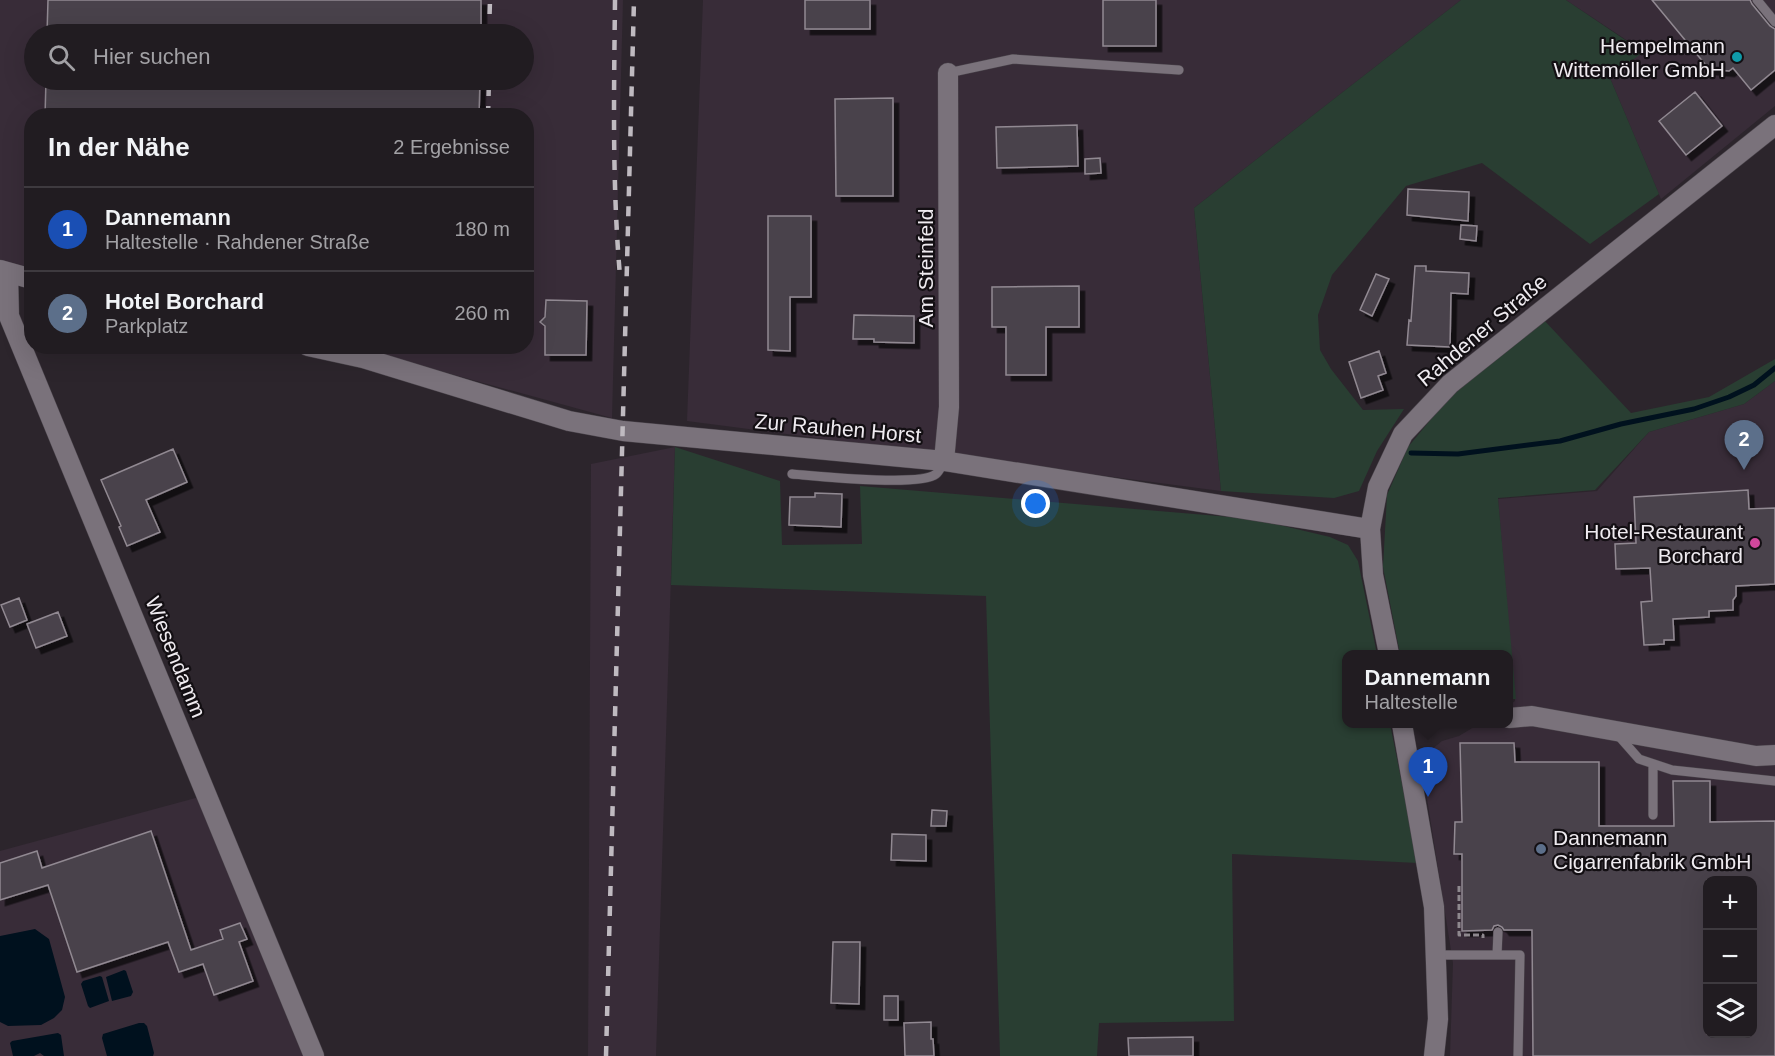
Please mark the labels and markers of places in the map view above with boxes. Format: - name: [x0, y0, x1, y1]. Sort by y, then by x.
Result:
- place label: Hempelmann Wittemöller GmbH: [1553, 34, 1725, 81]
- marker: Hempelmann Wittemöller GmbH: [1730, 50, 1744, 64]
- pin: 2: [1724, 420, 1764, 470]
- place label: Hotel-Restaurant Borchard: [1584, 520, 1743, 567]
- marker: Hotel-Restaurant Borchard: [1748, 536, 1762, 550]
- pin: 1: [1408, 748, 1448, 797]
- place label: Dannemann Cigarrenfabrik GmbH: [1553, 826, 1751, 873]
- marker: Dannemann Cigarrenfabrik GmbH: [1534, 842, 1548, 856]

